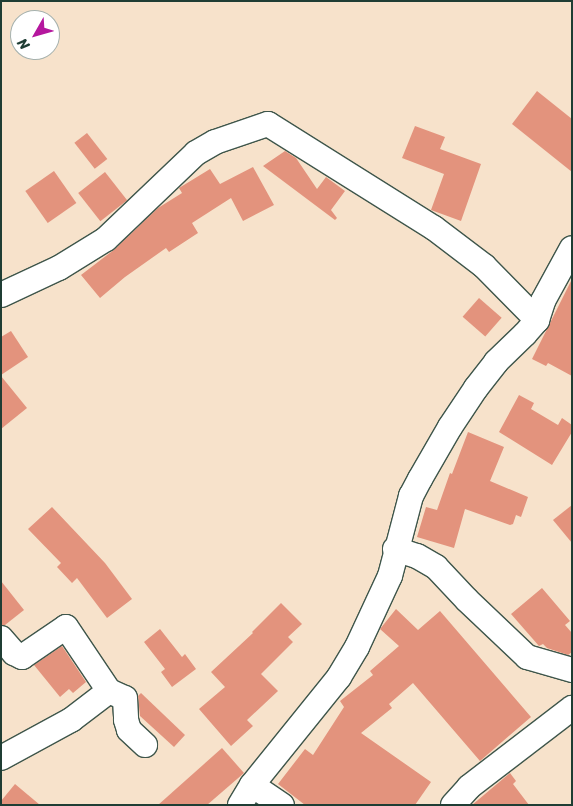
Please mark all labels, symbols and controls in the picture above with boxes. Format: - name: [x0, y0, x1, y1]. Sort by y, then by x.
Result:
- north arrow: [10, 10, 60, 60]
- text: N: [11, 32, 36, 55]

